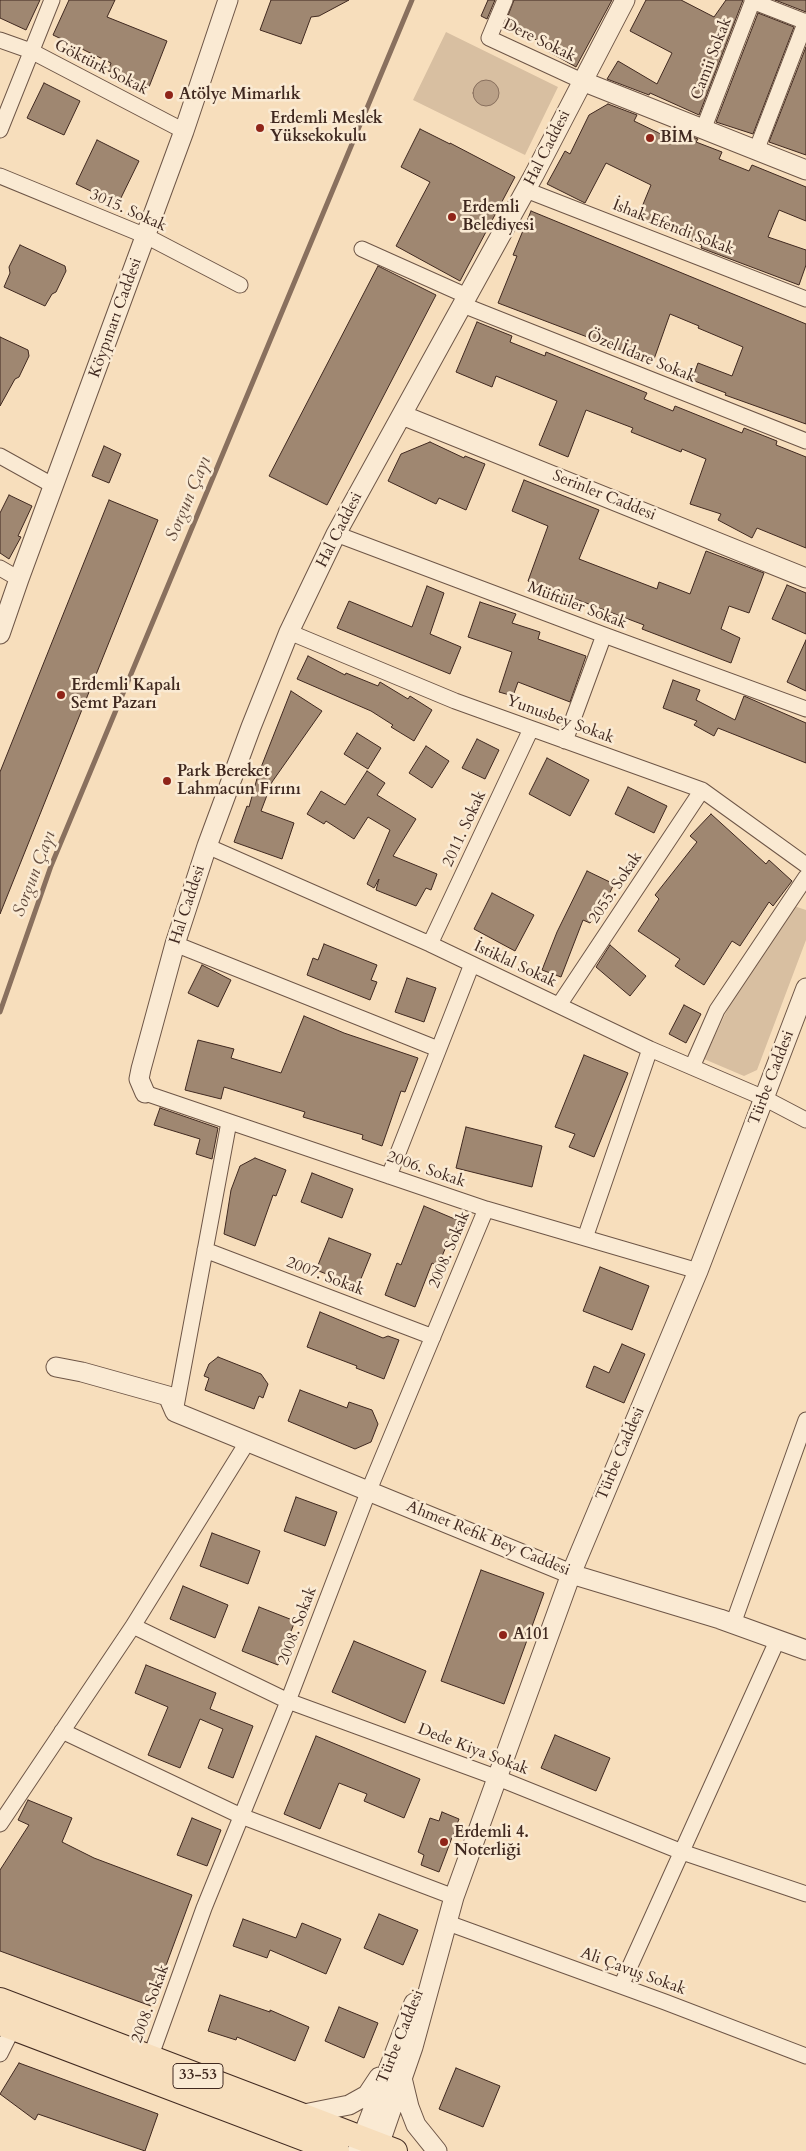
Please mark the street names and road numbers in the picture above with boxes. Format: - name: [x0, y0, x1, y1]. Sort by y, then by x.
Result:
- street label: Dere Sokak: [500, 15, 578, 67]
- street label: Camii Sokak: [688, 15, 736, 103]
- street label: Göktürk Sokak: [51, 36, 151, 100]
- street label: Hal Caddesi: [521, 107, 575, 189]
- street label: 3015. Sokak: [87, 186, 169, 236]
- street label: İshak Efendi Sokak: [610, 196, 736, 260]
- street label: Köypınarı Caddesi: [85, 256, 147, 380]
- street label: Özel İdare Sokak: [584, 326, 698, 388]
- street label: Serinler Caddesi: [550, 467, 658, 525]
- street label: Hal Caddesi: [313, 489, 367, 571]
- street label: Müftüler Sokak: [525, 578, 629, 634]
- street label: Yunusbey Sokak: [504, 692, 616, 748]
- street label: 2011. Sokak: [439, 788, 491, 870]
- street label: 2055. Sokak: [585, 849, 647, 927]
- street label: Hal Caddesi: [166, 863, 210, 947]
- street label: İstiklal Sokak: [471, 937, 559, 993]
- street label: Türbe Caddesi: [745, 1028, 799, 1128]
- street label: 2006. Sokak: [384, 1148, 468, 1192]
- street label: 2008. Sokak: [425, 1209, 475, 1291]
- street label: 2007. Sokak: [283, 1253, 367, 1301]
- street label: Türbe Caddesi: [593, 1404, 649, 1504]
- street label: Ahmet Refik Bey Caddesi: [403, 1497, 573, 1581]
- street label: 2008. Sokak: [274, 1584, 322, 1668]
- street label: Dede Kiya Sokak: [415, 1720, 531, 1780]
- street label: Ali Çavuş Sokak: [578, 1944, 688, 2000]
- street label: 2008. Sokak: [128, 1962, 174, 2046]
- street label: Türbe Caddesi: [373, 1987, 429, 2087]
- road number: 33-53: [173, 2064, 223, 2088]

